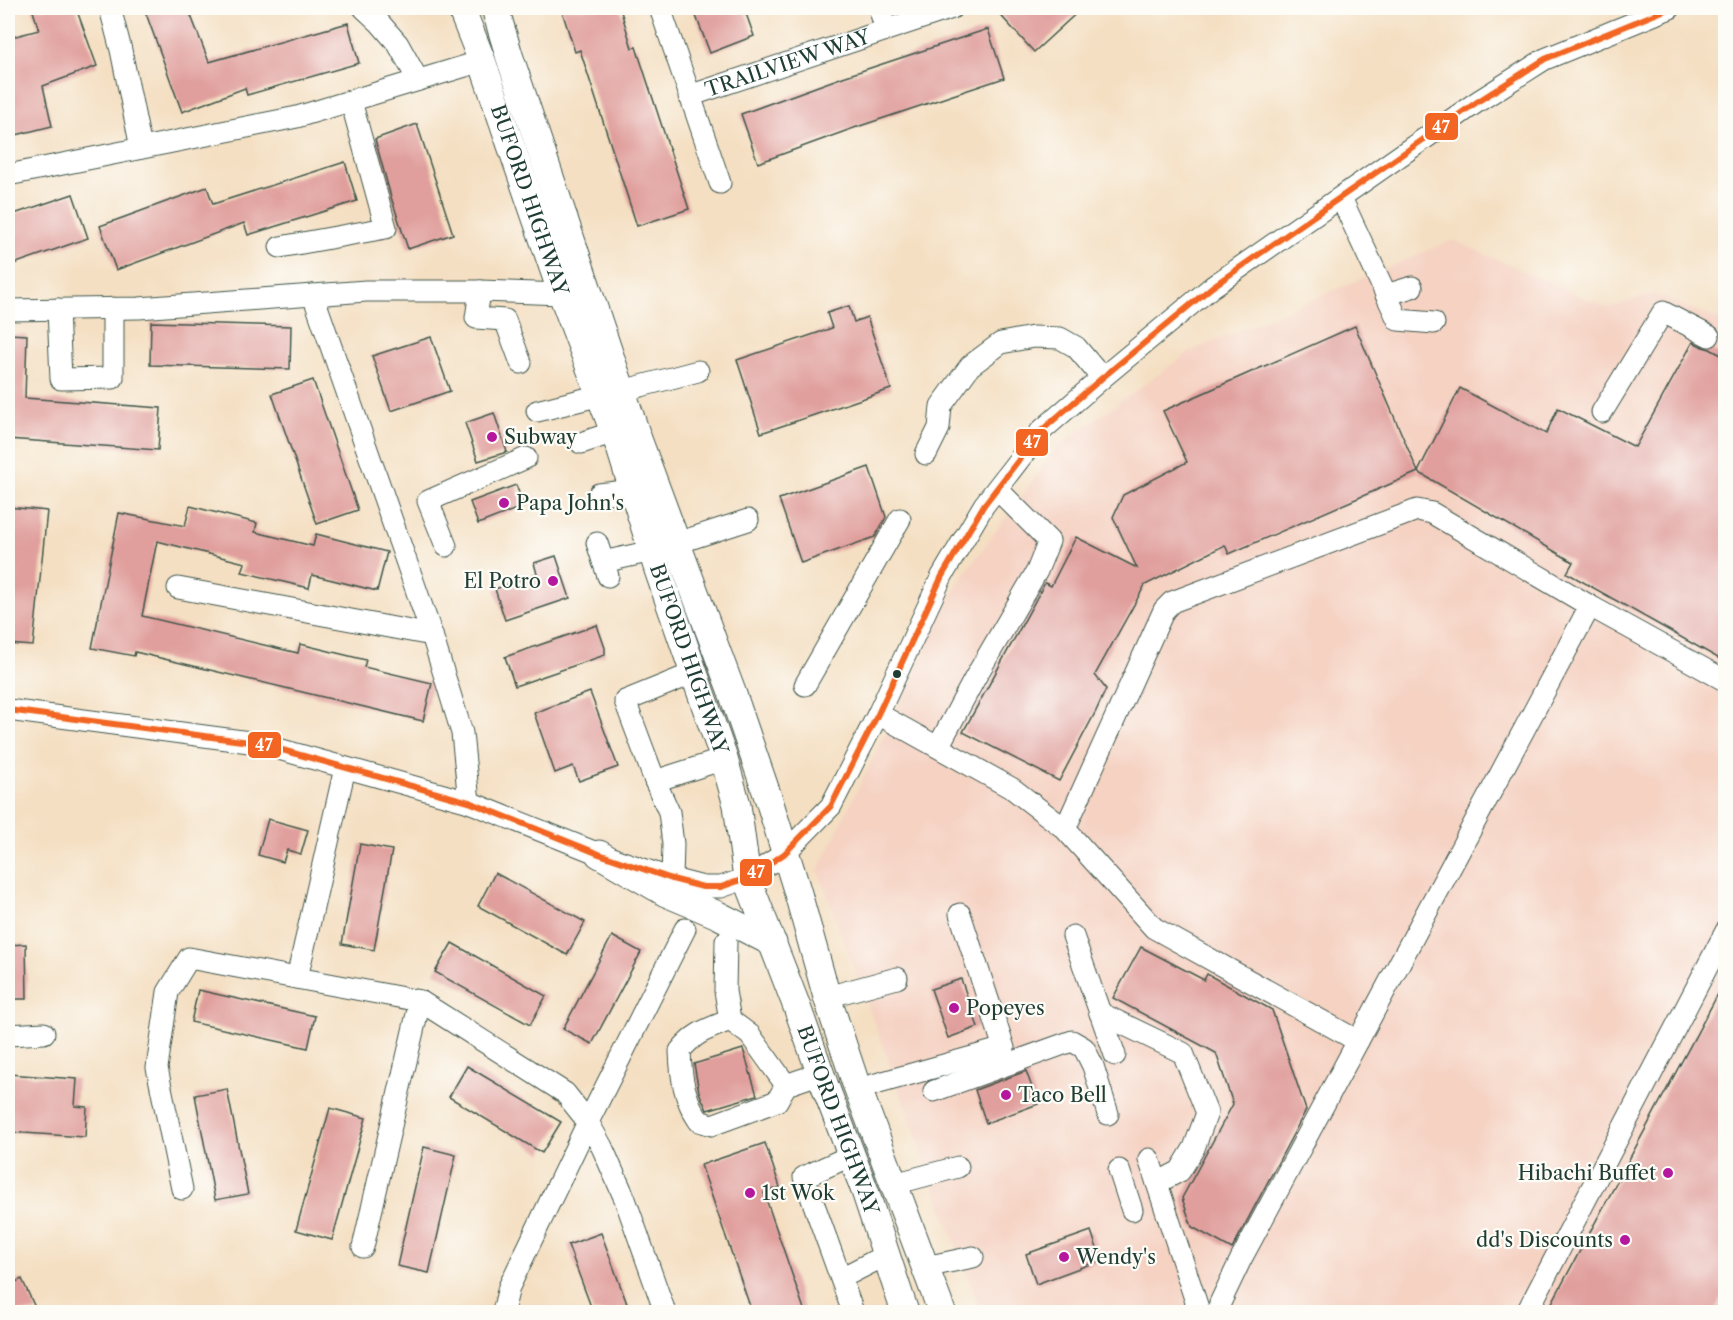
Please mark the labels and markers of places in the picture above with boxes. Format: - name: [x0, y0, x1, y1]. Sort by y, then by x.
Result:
- place label: Subway: [504, 425, 578, 449]
- marker: Subway: [485, 430, 499, 444]
- place label: Papa John's: [516, 491, 624, 515]
- marker: Papa John's: [497, 496, 511, 510]
- place label: El Potro: [463, 569, 541, 593]
- marker: El Potro: [546, 574, 560, 588]
- unlabelled marker: [891, 668, 903, 680]
- place label: Popeyes: [966, 996, 1045, 1020]
- marker: Popeyes: [947, 1001, 961, 1015]
- place label: Taco Bell: [1018, 1083, 1107, 1107]
- marker: Taco Bell: [999, 1088, 1013, 1102]
- place label: Hibachi Buffet: [1518, 1161, 1656, 1185]
- marker: Hibachi Buffet: [1661, 1166, 1675, 1180]
- place label: 1st Wok: [762, 1181, 836, 1205]
- marker: 1st Wok: [743, 1186, 757, 1200]
- place label: dd's Discounts: [1476, 1228, 1613, 1252]
- marker: dd's Discounts: [1618, 1233, 1632, 1247]
- place label: Wendy's: [1075, 1245, 1156, 1269]
- marker: Wendy's: [1057, 1250, 1071, 1264]

